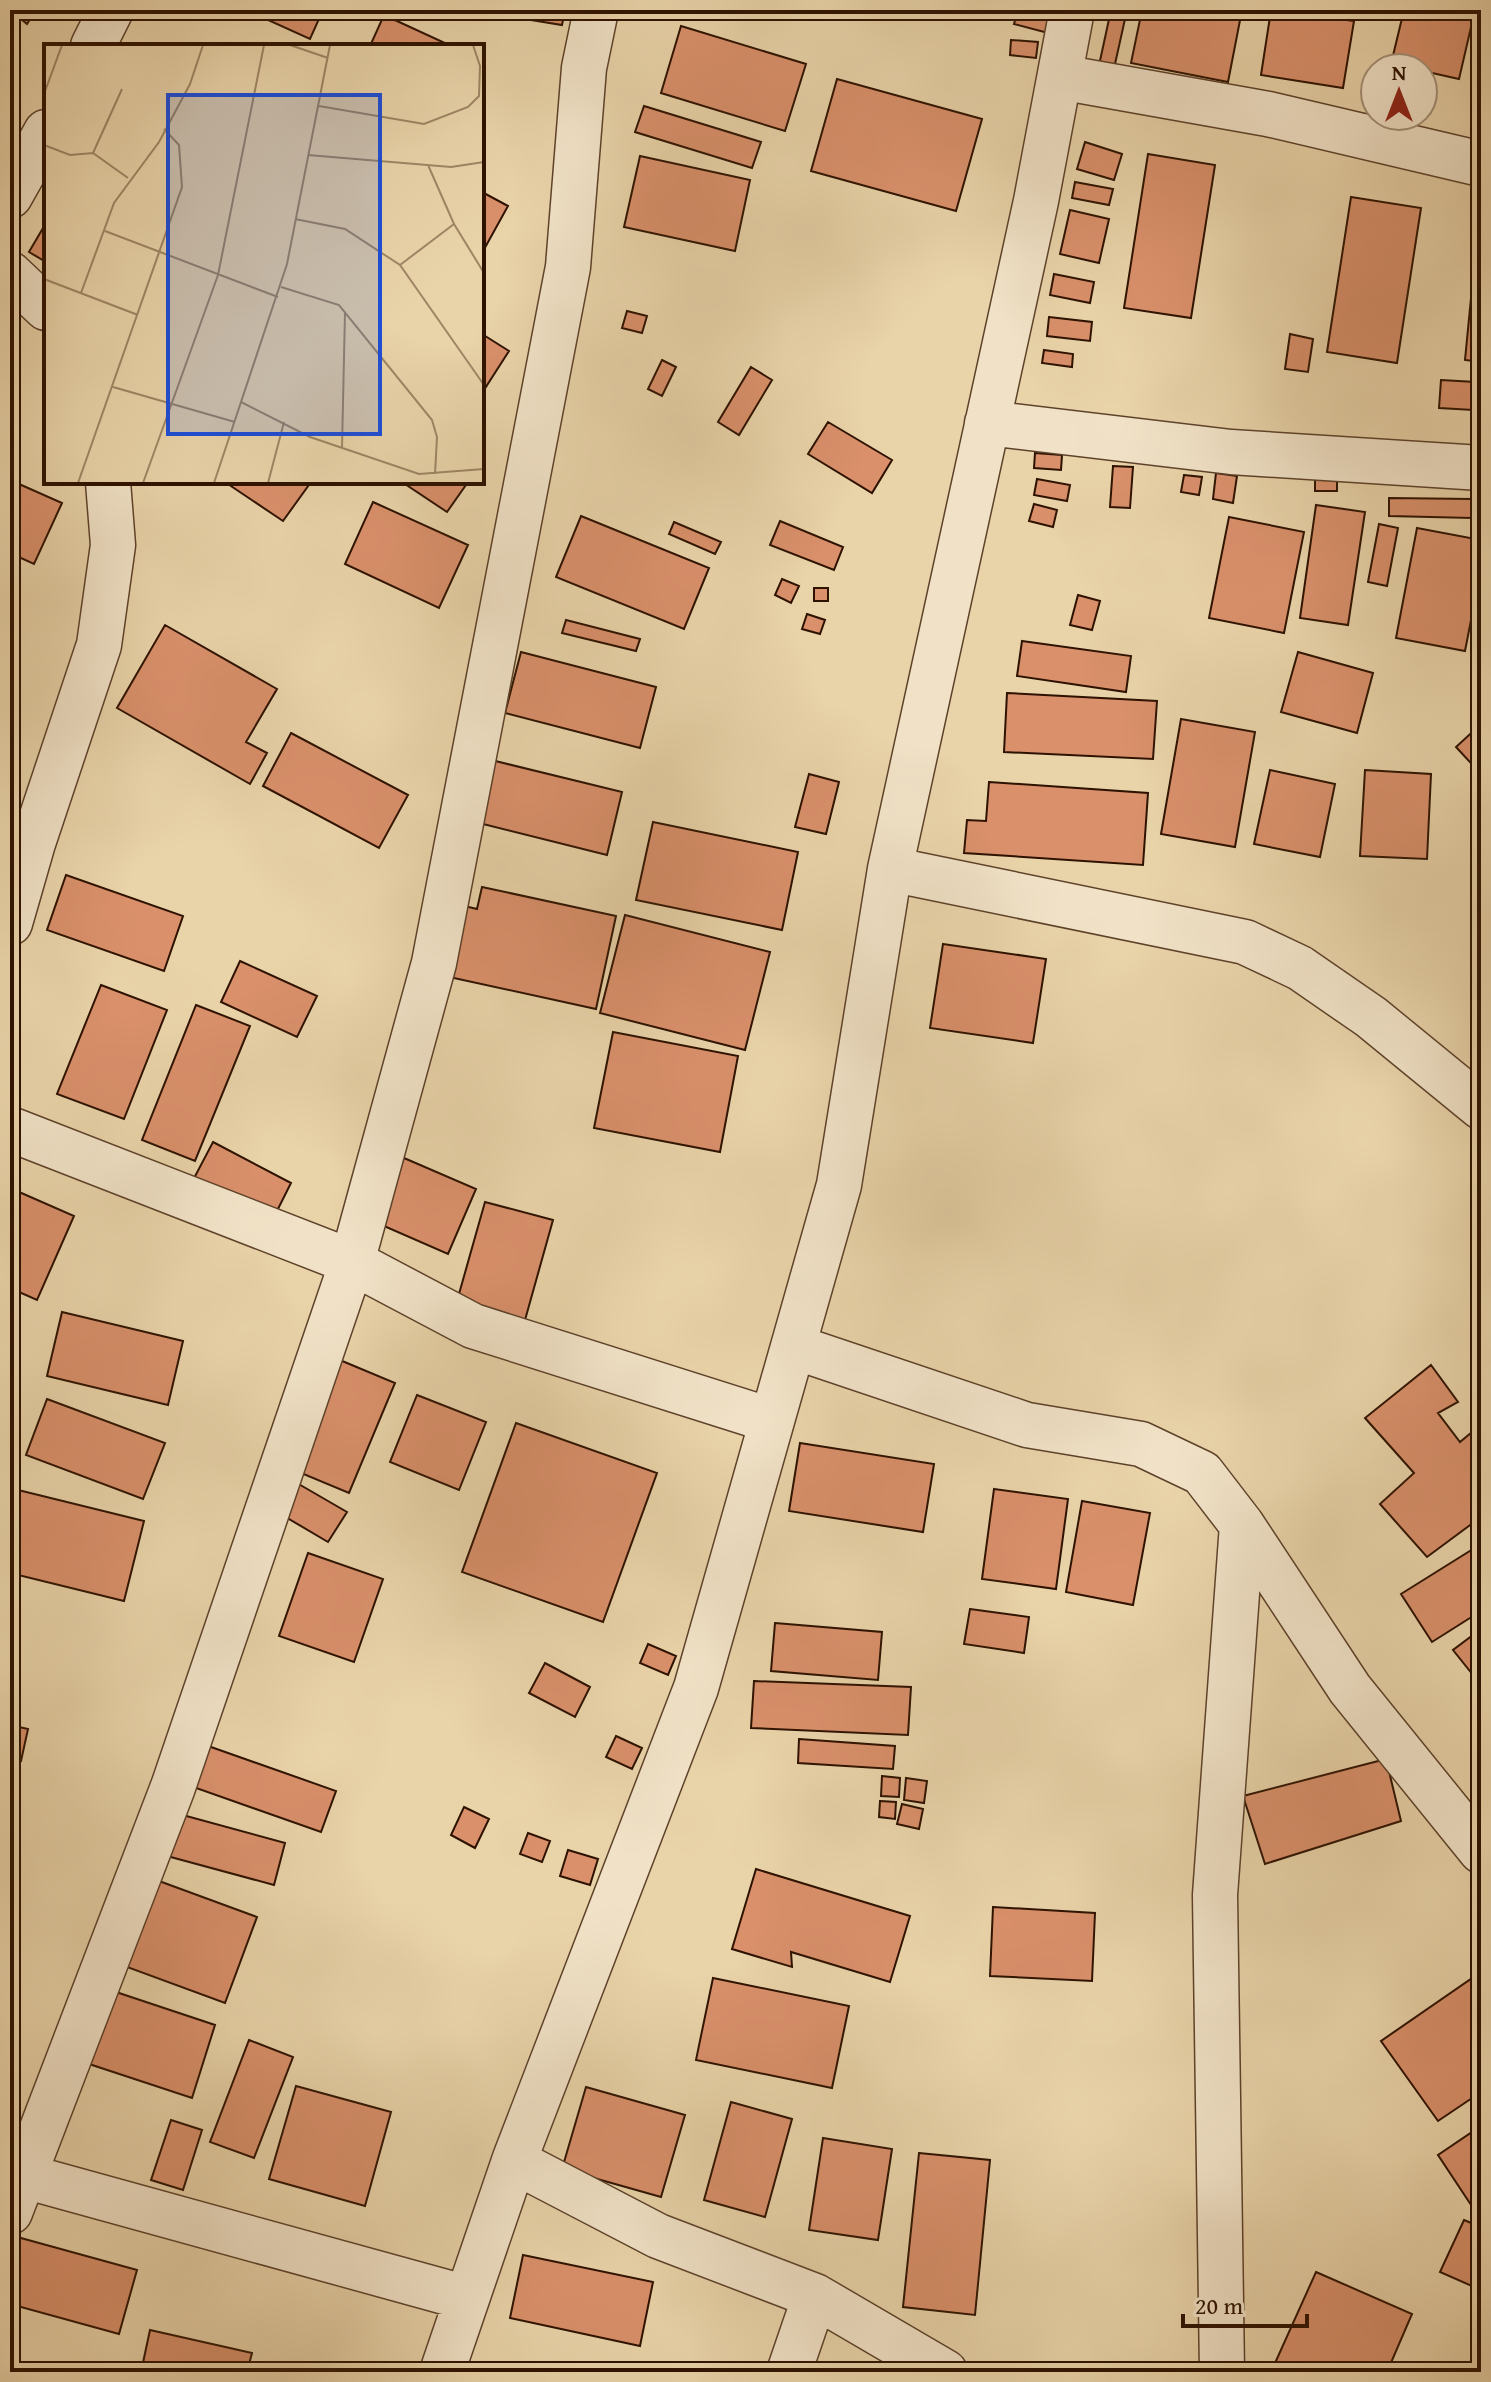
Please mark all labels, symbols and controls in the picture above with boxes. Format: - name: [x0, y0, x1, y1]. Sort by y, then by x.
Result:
- inset map: [44, 44, 484, 484]
- north arrow: [1359, 52, 1439, 132]
- text: N: [1392, 56, 1407, 88]
- scale bar: [1183, 2278, 1307, 2328]
- text: 20 m: [1195, 2288, 1243, 2323]

